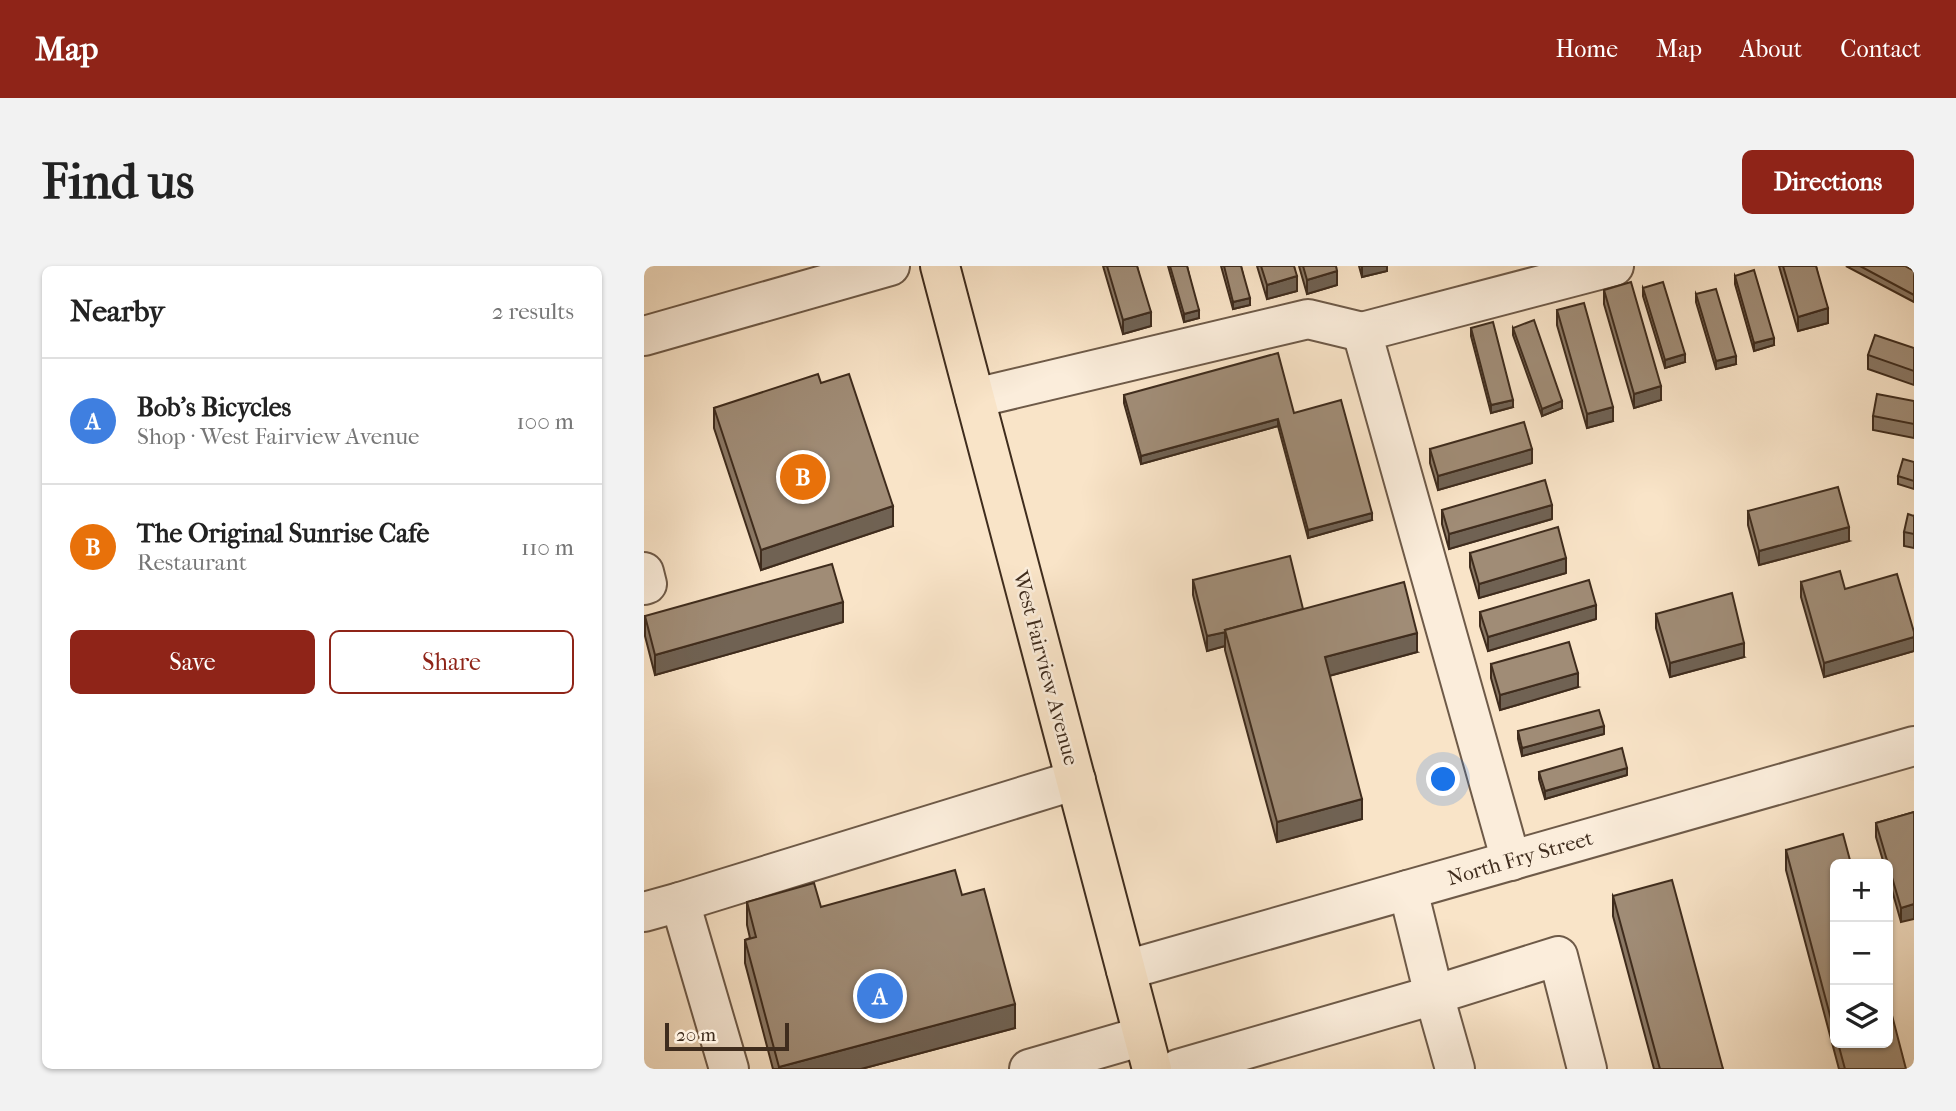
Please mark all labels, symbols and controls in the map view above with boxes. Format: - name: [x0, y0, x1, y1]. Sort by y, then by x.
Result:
- text: Map: [35, 30, 98, 69]
- text: Home: [1556, 35, 1618, 63]
- text: Map: [1656, 35, 1702, 63]
- text: About: [1740, 35, 1802, 63]
- text: Contact: [1840, 35, 1921, 63]
- button: Directions: [1742, 150, 1914, 214]
- text: Find us: [42, 153, 194, 211]
- text: Nearby: [70, 294, 165, 329]
- text: 2 results: [492, 298, 574, 325]
- text: Bob's Bicycles: [137, 392, 291, 423]
- text: A: [86, 408, 100, 435]
- text: 100 m: [516, 408, 574, 435]
- text: Shop · West Fairview Avenue: [137, 423, 419, 450]
- pin: B: [780, 451, 826, 503]
- text: The Original Sunrise Cafe: [137, 518, 429, 549]
- text: B: [86, 534, 100, 561]
- text: 110 m: [521, 534, 574, 561]
- text: Restaurant: [137, 549, 247, 576]
- street label: West Fairview Avenue: [1008, 567, 1083, 768]
- button: Save: [70, 630, 315, 694]
- button: Share: [329, 630, 574, 694]
- your location: [1426, 762, 1460, 796]
- street label: North Fry Street: [1445, 826, 1596, 890]
- map controls: [1830, 859, 1893, 1048]
- button: +: [1830, 859, 1893, 922]
- button: −: [1830, 922, 1893, 985]
- pin: A: [857, 970, 903, 1022]
- button: layers: [1830, 985, 1893, 1048]
- scale bar: [665, 1020, 789, 1052]
- text: 20 m: [676, 1024, 716, 1046]

